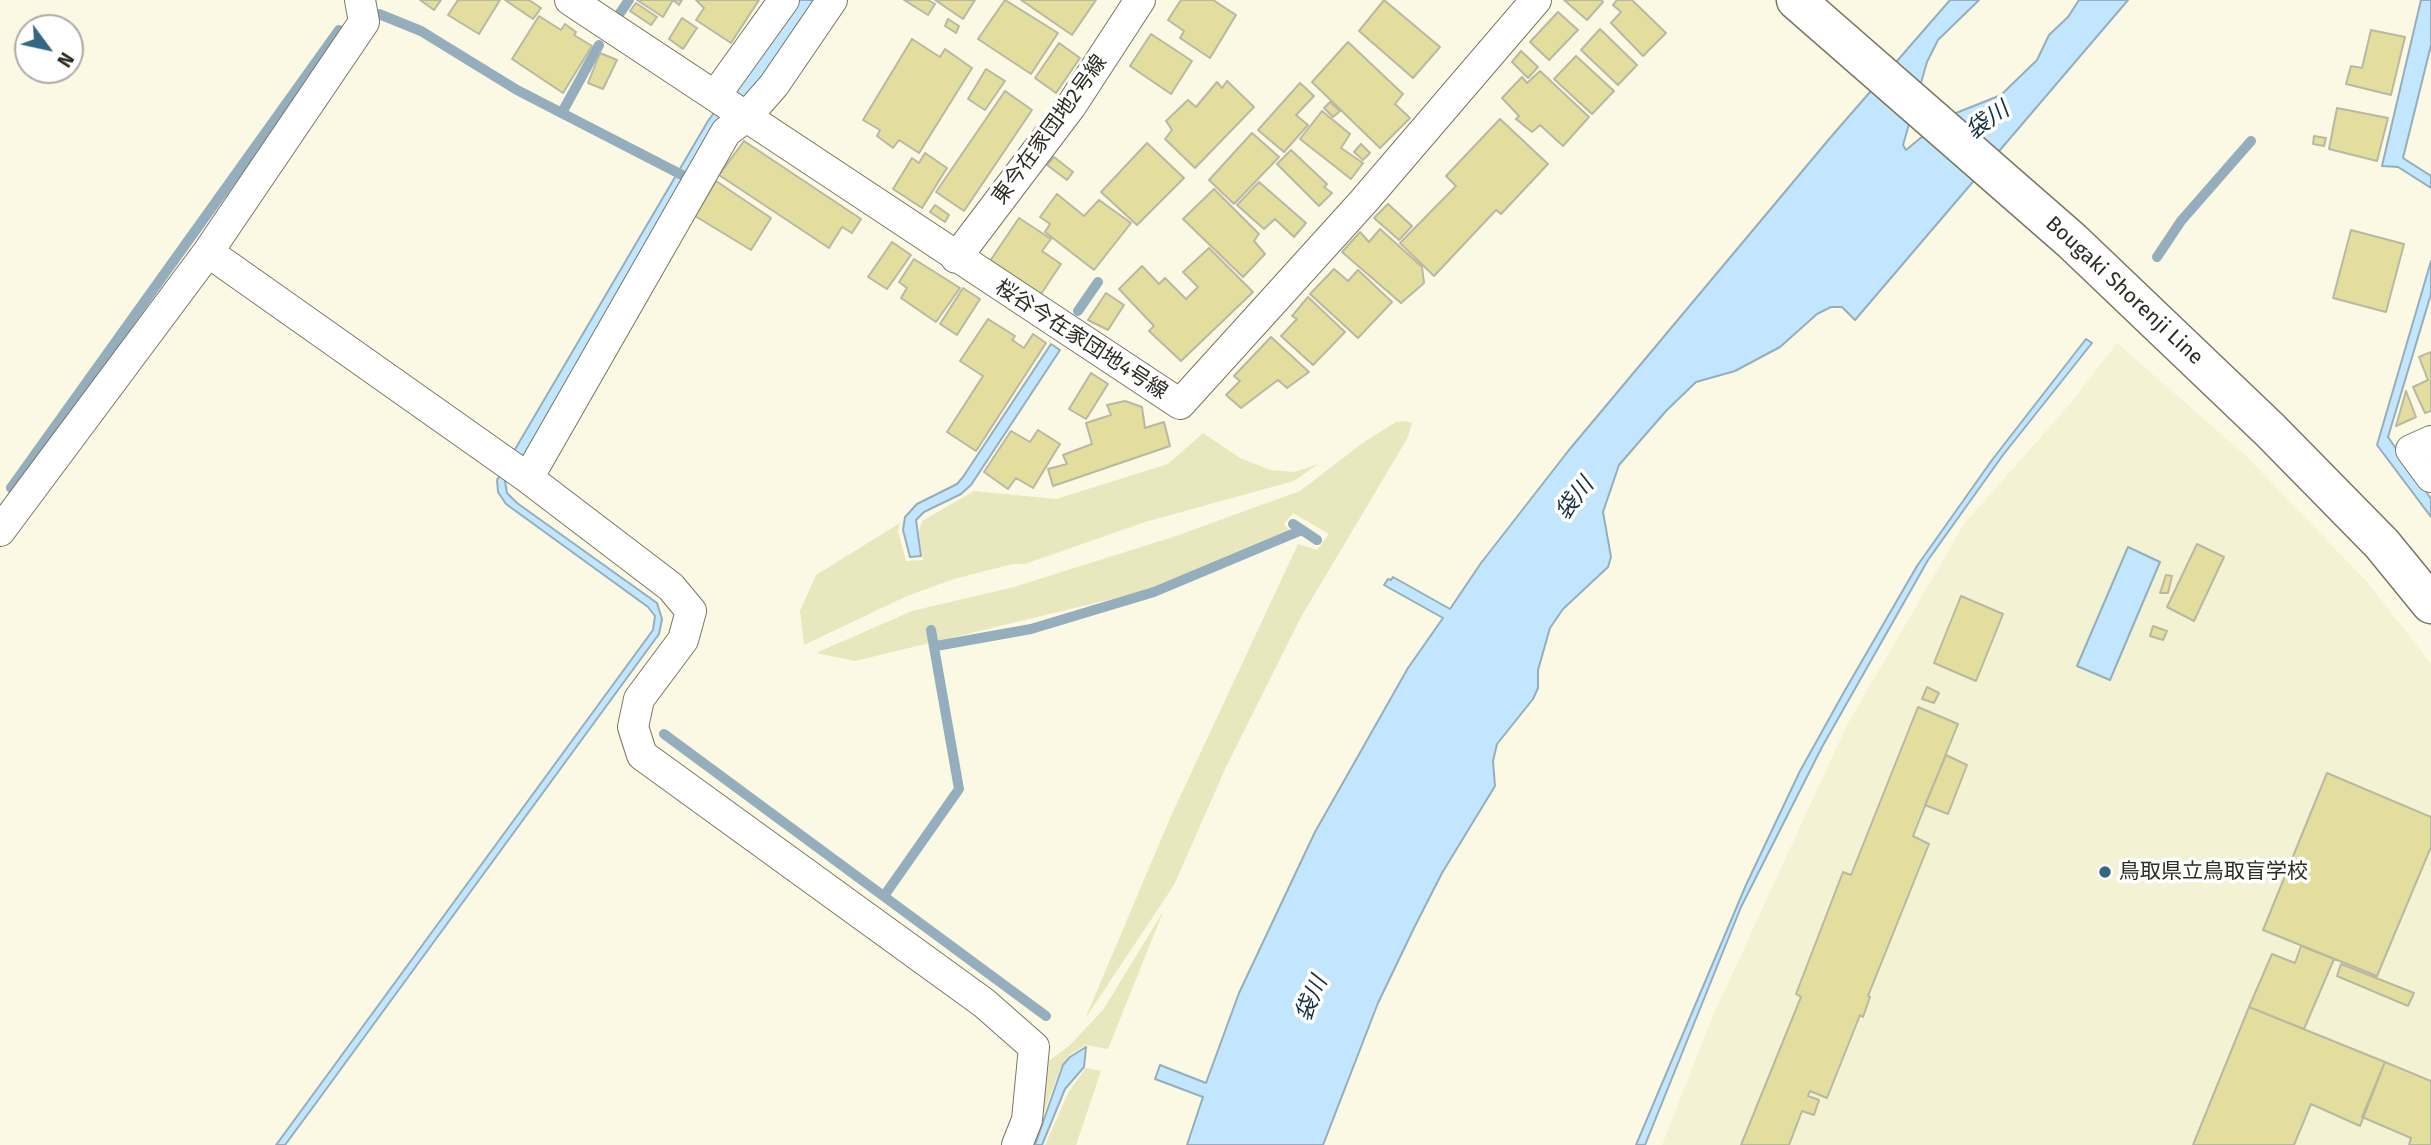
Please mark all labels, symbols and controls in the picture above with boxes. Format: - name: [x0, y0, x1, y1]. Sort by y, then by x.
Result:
- north arrow: [14, 14, 84, 84]
- text: N: [52, 48, 78, 71]
- street label: 東今在家団地2号線: [987, 50, 1113, 210]
- water label: 袋川: [1961, 97, 2015, 145]
- street label: Bougaki Shorenji Line: [2040, 211, 2208, 371]
- street label: 桜谷今在家団地4号線: [990, 275, 1172, 405]
- water label: 袋川: [1550, 472, 1600, 526]
- place label: 鳥取県立鳥取盲学校: [2119, 859, 2308, 885]
- marker: 鳥取県立鳥取盲学校: [2097, 864, 2113, 880]
- water label: 袋川: [1290, 972, 1334, 1026]

